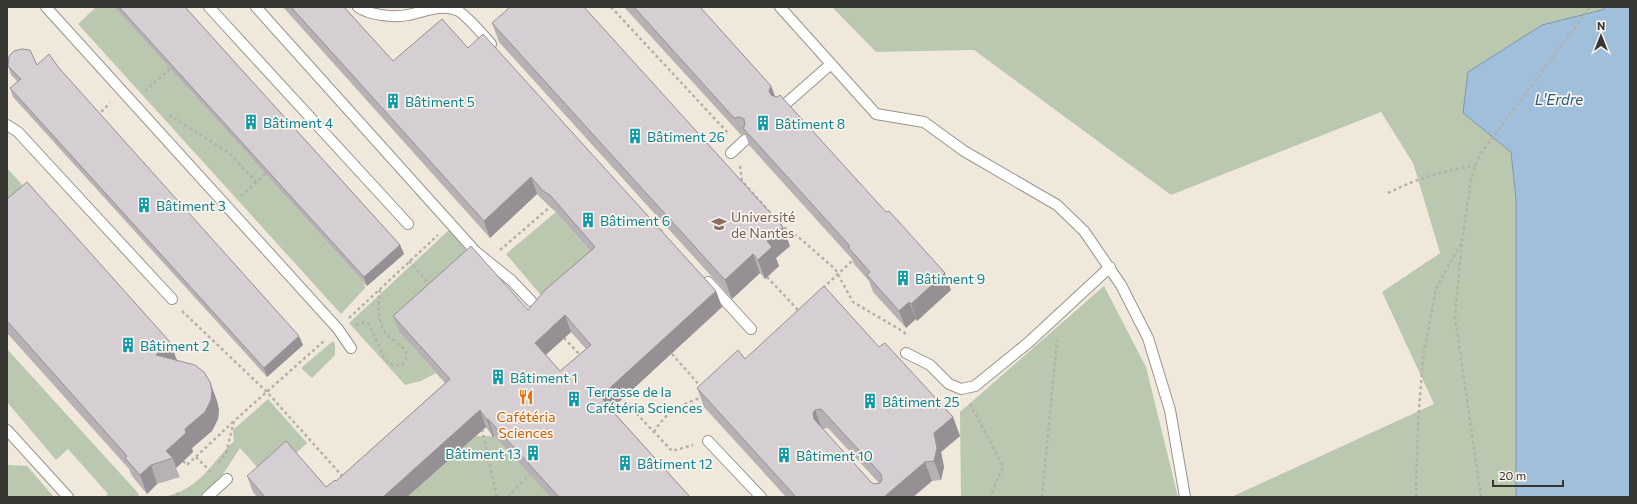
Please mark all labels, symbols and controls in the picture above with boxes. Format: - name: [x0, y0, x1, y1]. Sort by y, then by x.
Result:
- north arrow: [1581, 16, 1621, 56]
- text: N: [1597, 19, 1605, 32]
- water label: L'Erdre: [1535, 90, 1583, 108]
- building icon: Bâtiment 5: [384, 92, 402, 110]
- place label: Bâtiment 5: [405, 93, 475, 110]
- building icon: Bâtiment 4: [242, 113, 260, 131]
- place label: Bâtiment 4: [263, 114, 334, 131]
- building icon: Bâtiment 8: [754, 114, 772, 132]
- place label: Bâtiment 8: [775, 115, 845, 132]
- building icon: Bâtiment 26: [626, 127, 644, 145]
- place label: Bâtiment 26: [647, 128, 725, 145]
- building icon: Bâtiment 3: [135, 196, 153, 214]
- place label: Bâtiment 3: [156, 197, 226, 214]
- place label: Université de Nantes: [731, 208, 796, 241]
- building icon: Bâtiment 6: [579, 211, 597, 229]
- place label: Bâtiment 6: [600, 212, 670, 229]
- school or university icon: Université de Nantes: [710, 215, 728, 233]
- building icon: Bâtiment 9: [894, 269, 912, 287]
- place label: Bâtiment 9: [915, 270, 985, 287]
- building icon: Bâtiment 2: [119, 336, 137, 354]
- place label: Bâtiment 2: [140, 337, 210, 354]
- building icon: Bâtiment 1: [489, 368, 507, 386]
- place label: Bâtiment 1: [510, 369, 578, 386]
- place label: Terrasse de la Cafétéria Sciences: [586, 383, 702, 416]
- restaurant icon: Cafétéria Sciences: [517, 388, 535, 406]
- building icon: Terrasse de la Cafétéria Sciences: [565, 390, 583, 408]
- building icon: Bâtiment 25: [861, 392, 879, 410]
- place label: Bâtiment 25: [882, 393, 959, 410]
- place label: Cafétéria Sciences: [497, 408, 555, 441]
- building icon: Bâtiment 13: [524, 444, 542, 462]
- place label: Bâtiment 13: [445, 445, 521, 462]
- building icon: Bâtiment 10: [775, 446, 793, 464]
- place label: Bâtiment 10: [796, 447, 873, 464]
- building icon: Bâtiment 12: [616, 454, 634, 472]
- place label: Bâtiment 12: [637, 455, 713, 472]
- scale bar: [1493, 462, 1563, 488]
- text: 20 m: [1499, 468, 1526, 482]

